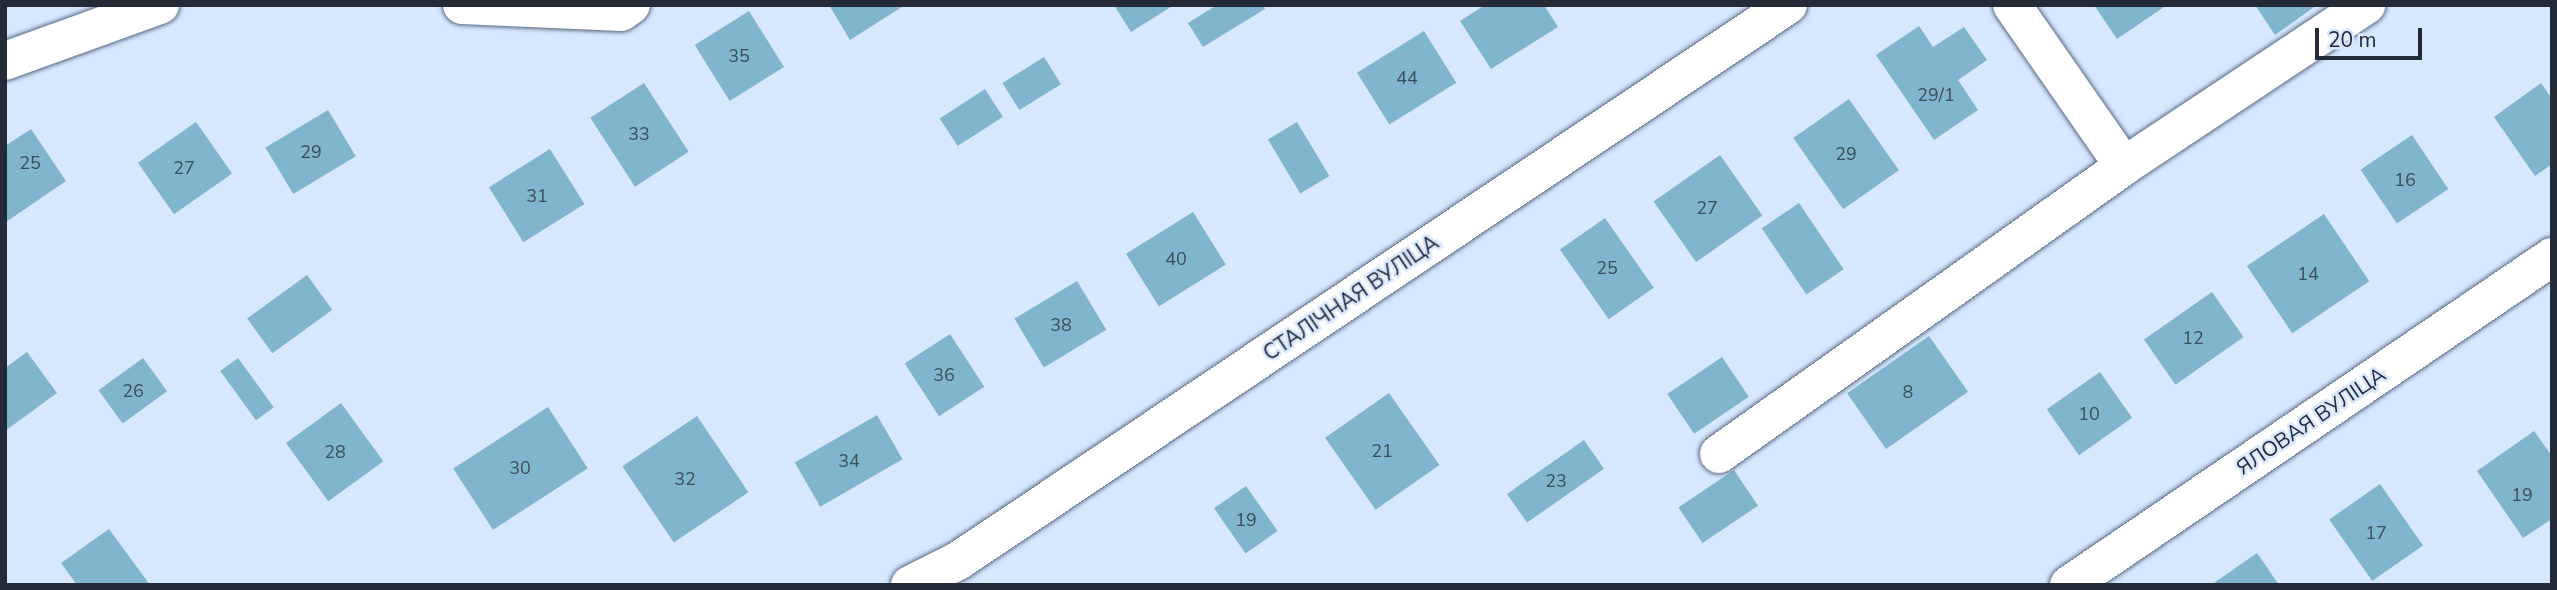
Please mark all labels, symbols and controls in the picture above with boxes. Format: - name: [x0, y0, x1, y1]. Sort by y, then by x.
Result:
- scale bar: [2319, 14, 2426, 58]
- text: 20 m: [2328, 26, 2377, 54]
- house number: 35: [728, 45, 750, 67]
- house number: 44: [1396, 67, 1418, 89]
- house number: 29/1: [1917, 84, 1955, 106]
- house number: 33: [628, 123, 650, 145]
- house number: 29: [300, 141, 322, 163]
- house number: 29: [1835, 143, 1857, 165]
- house number: 25: [19, 152, 41, 174]
- house number: 27: [173, 157, 195, 179]
- house number: 16: [2394, 169, 2416, 191]
- house number: 31: [526, 185, 548, 207]
- house number: 27: [1696, 197, 1718, 219]
- street label: СТАЛІЧНАЯ ВУЛІЦА: [1259, 230, 1443, 366]
- house number: 40: [1165, 248, 1187, 270]
- house number: 25: [1596, 257, 1618, 279]
- house number: 14: [2297, 263, 2319, 285]
- house number: 38: [1050, 314, 1072, 336]
- house number: 12: [2182, 327, 2204, 349]
- street label: ЯЛОВАЯ ВУЛІЦА: [2232, 362, 2390, 480]
- house number: 36: [933, 364, 955, 386]
- house number: 26: [122, 380, 144, 402]
- house number: 8: [1903, 381, 1913, 403]
- house number: 10: [2078, 403, 2100, 425]
- house number: 21: [1371, 440, 1393, 462]
- house number: 28: [324, 441, 346, 463]
- house number: 34: [838, 450, 860, 472]
- house number: 30: [509, 457, 531, 479]
- house number: 32: [674, 468, 696, 490]
- house number: 23: [1545, 470, 1567, 492]
- house number: 19: [2511, 484, 2533, 506]
- house number: 19: [1235, 509, 1257, 531]
- house number: 17: [2365, 522, 2387, 544]

